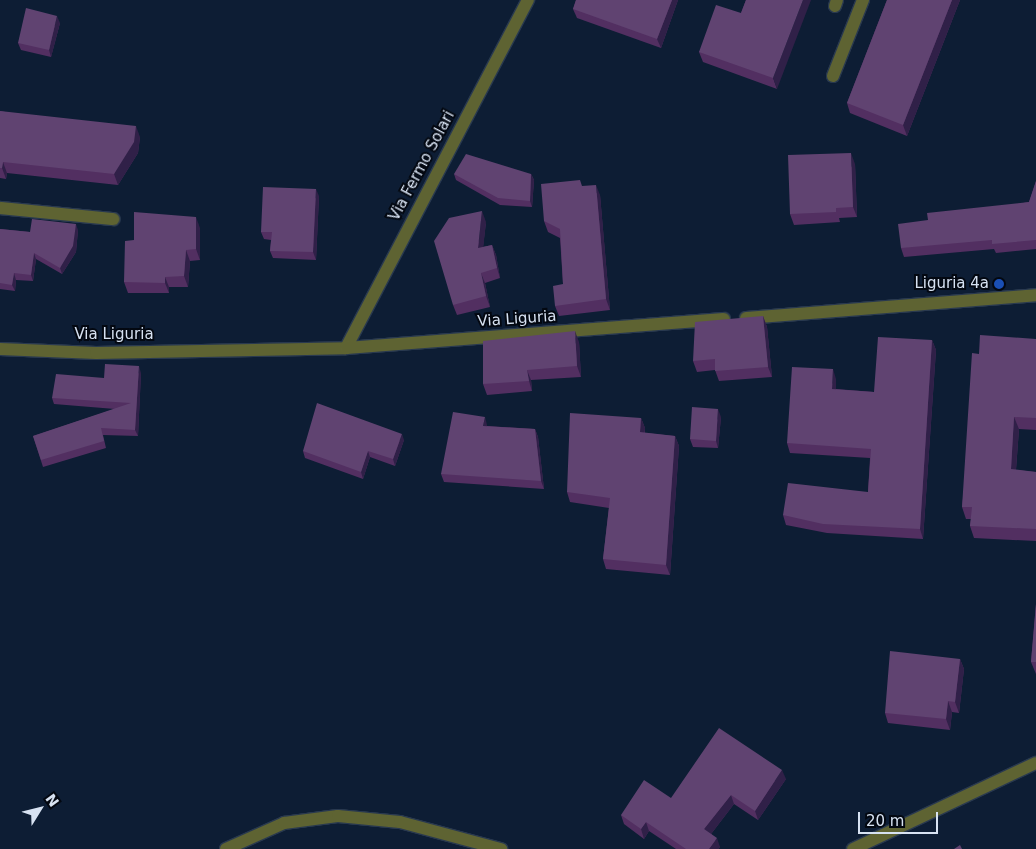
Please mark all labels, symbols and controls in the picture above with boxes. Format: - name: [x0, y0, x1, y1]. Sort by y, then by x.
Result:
- street label: Via Fermo Solari: [385, 108, 459, 224]
- place label: Liguria 4a: [914, 275, 989, 293]
- marker: Liguria 4a: [993, 278, 1005, 290]
- street label: Via Liguria: [477, 307, 557, 331]
- street label: Via Liguria: [74, 326, 154, 344]
- north arrow: [15, 784, 65, 834]
- text: N: [42, 791, 62, 810]
- scale bar: [861, 802, 941, 834]
- text: 20 m: [866, 812, 904, 830]

